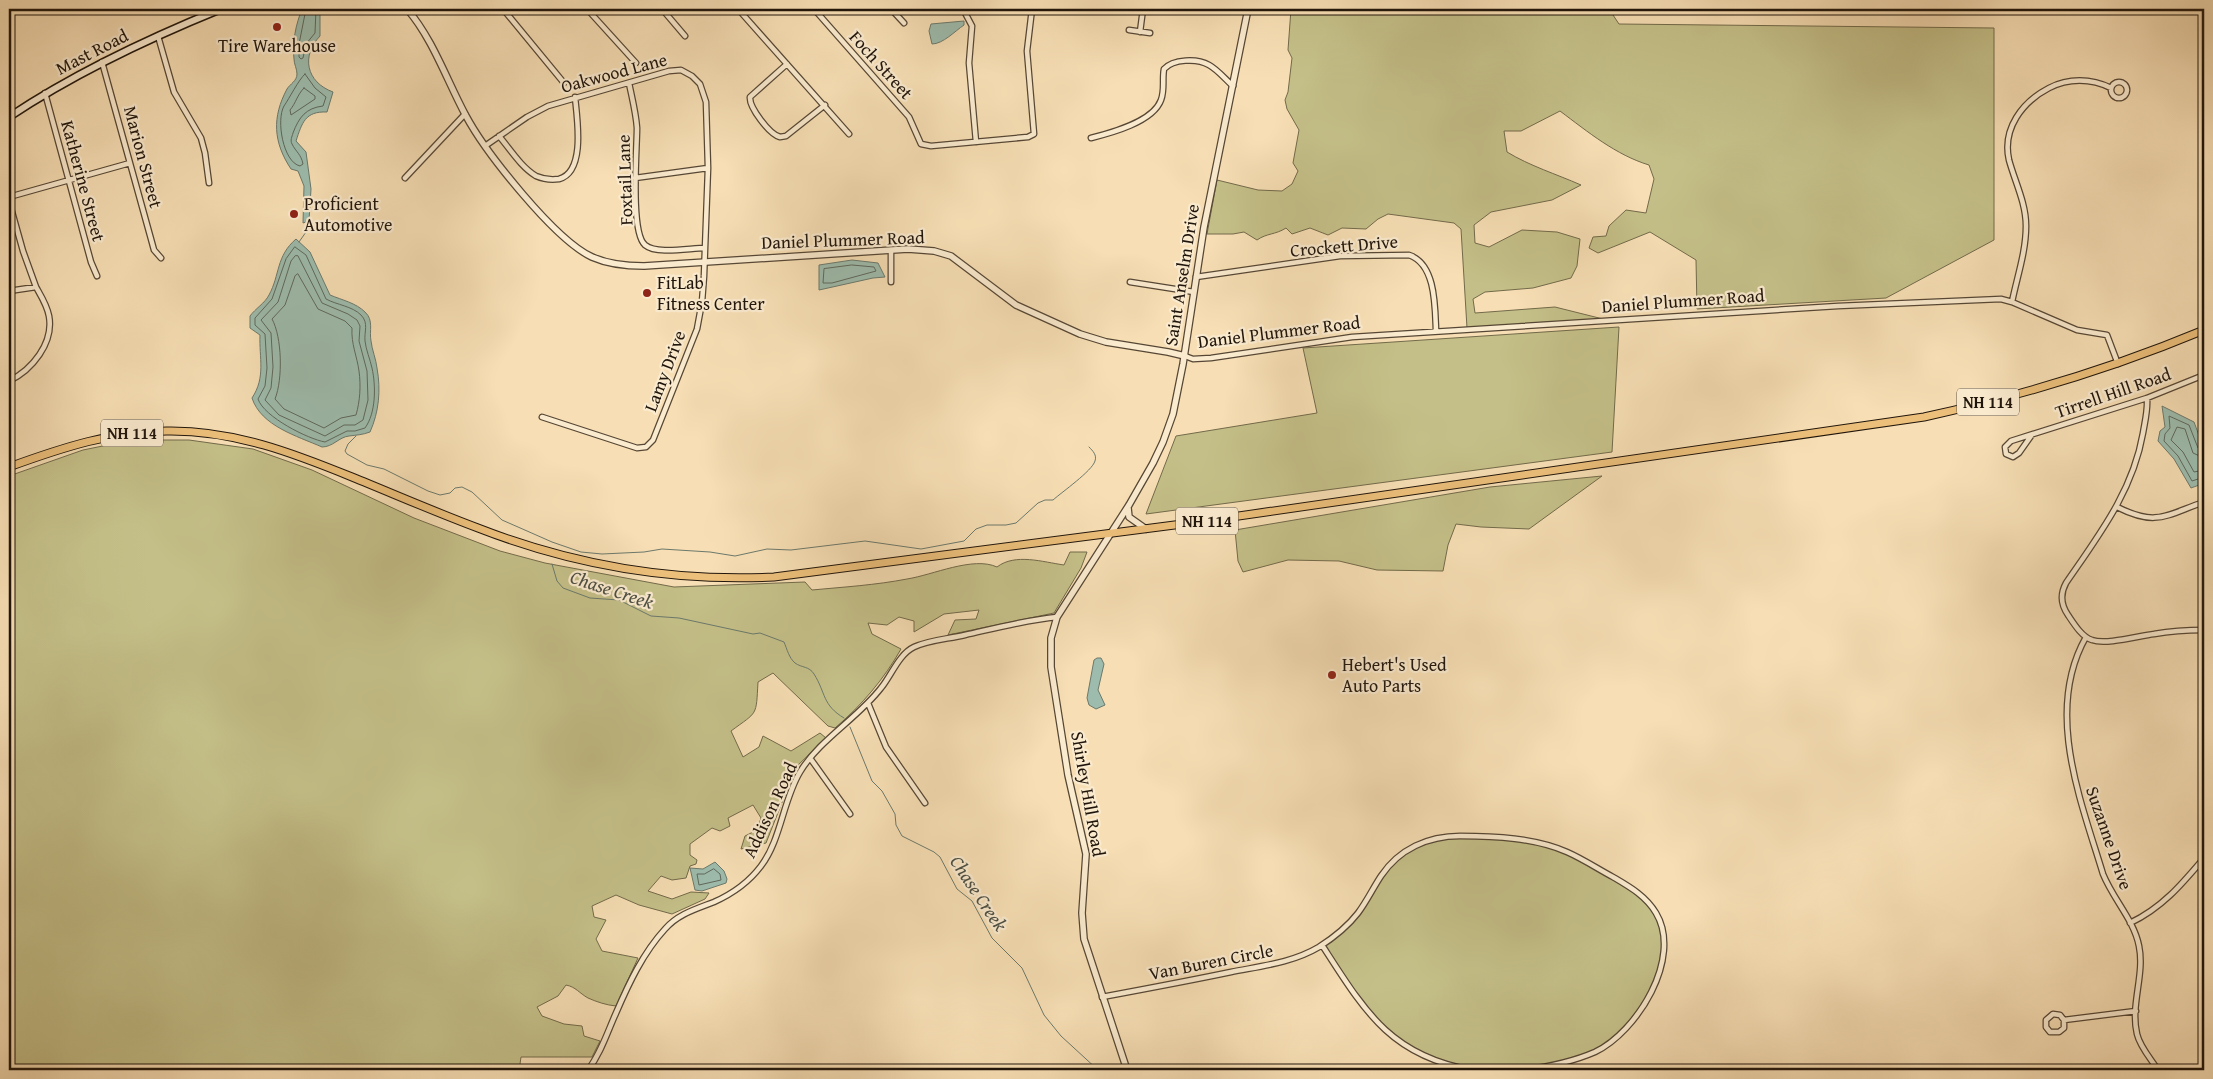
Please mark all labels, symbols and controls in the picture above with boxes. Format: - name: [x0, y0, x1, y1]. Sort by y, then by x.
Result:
- marker: Tire Warehouse: [271, 21, 283, 33]
- street label: Mast Road: [51, 22, 133, 81]
- street label: Foch Street: [843, 24, 920, 106]
- place label: Tire Warehouse: [218, 32, 336, 59]
- street label: Oakwood Lane: [558, 45, 670, 100]
- street label: Marion Street: [117, 103, 170, 211]
- street label: Katherine Street: [54, 117, 113, 245]
- street label: Foxtail Lane: [609, 134, 640, 226]
- place label: Proficient Automotive: [304, 190, 392, 238]
- street label: Saint Anselm Drive: [1157, 202, 1206, 348]
- marker: Proficient Automotive: [288, 208, 300, 220]
- street label: Daniel Plummer Road: [761, 223, 926, 256]
- street label: Crockett Drive: [1289, 227, 1399, 264]
- place label: FitLab Fitness Center: [657, 269, 765, 317]
- street label: Daniel Plummer Road: [1601, 281, 1766, 320]
- marker: FitLab Fitness Center: [641, 287, 653, 299]
- street label: Daniel Plummer Road: [1196, 308, 1362, 355]
- street label: Lamy Drive: [637, 326, 692, 415]
- street label: Tirrell Hill Road: [2051, 360, 2175, 425]
- road number: NH 114: [1957, 388, 2019, 416]
- road number: NH 114: [101, 419, 163, 446]
- road number: NH 114: [1176, 508, 1238, 534]
- water label: Chase Creek: [567, 562, 658, 616]
- place label: Hebert's Used Auto Parts: [1342, 651, 1447, 699]
- marker: Hebert's Used Auto Parts: [1326, 669, 1338, 681]
- street label: Shirley Hill Road: [1064, 729, 1113, 859]
- street label: Addison Road: [735, 757, 804, 862]
- street label: Suzanne Drive: [2079, 782, 2140, 893]
- water label: Chase Creek: [943, 850, 1015, 937]
- street label: Van Buren Circle: [1146, 936, 1275, 987]

